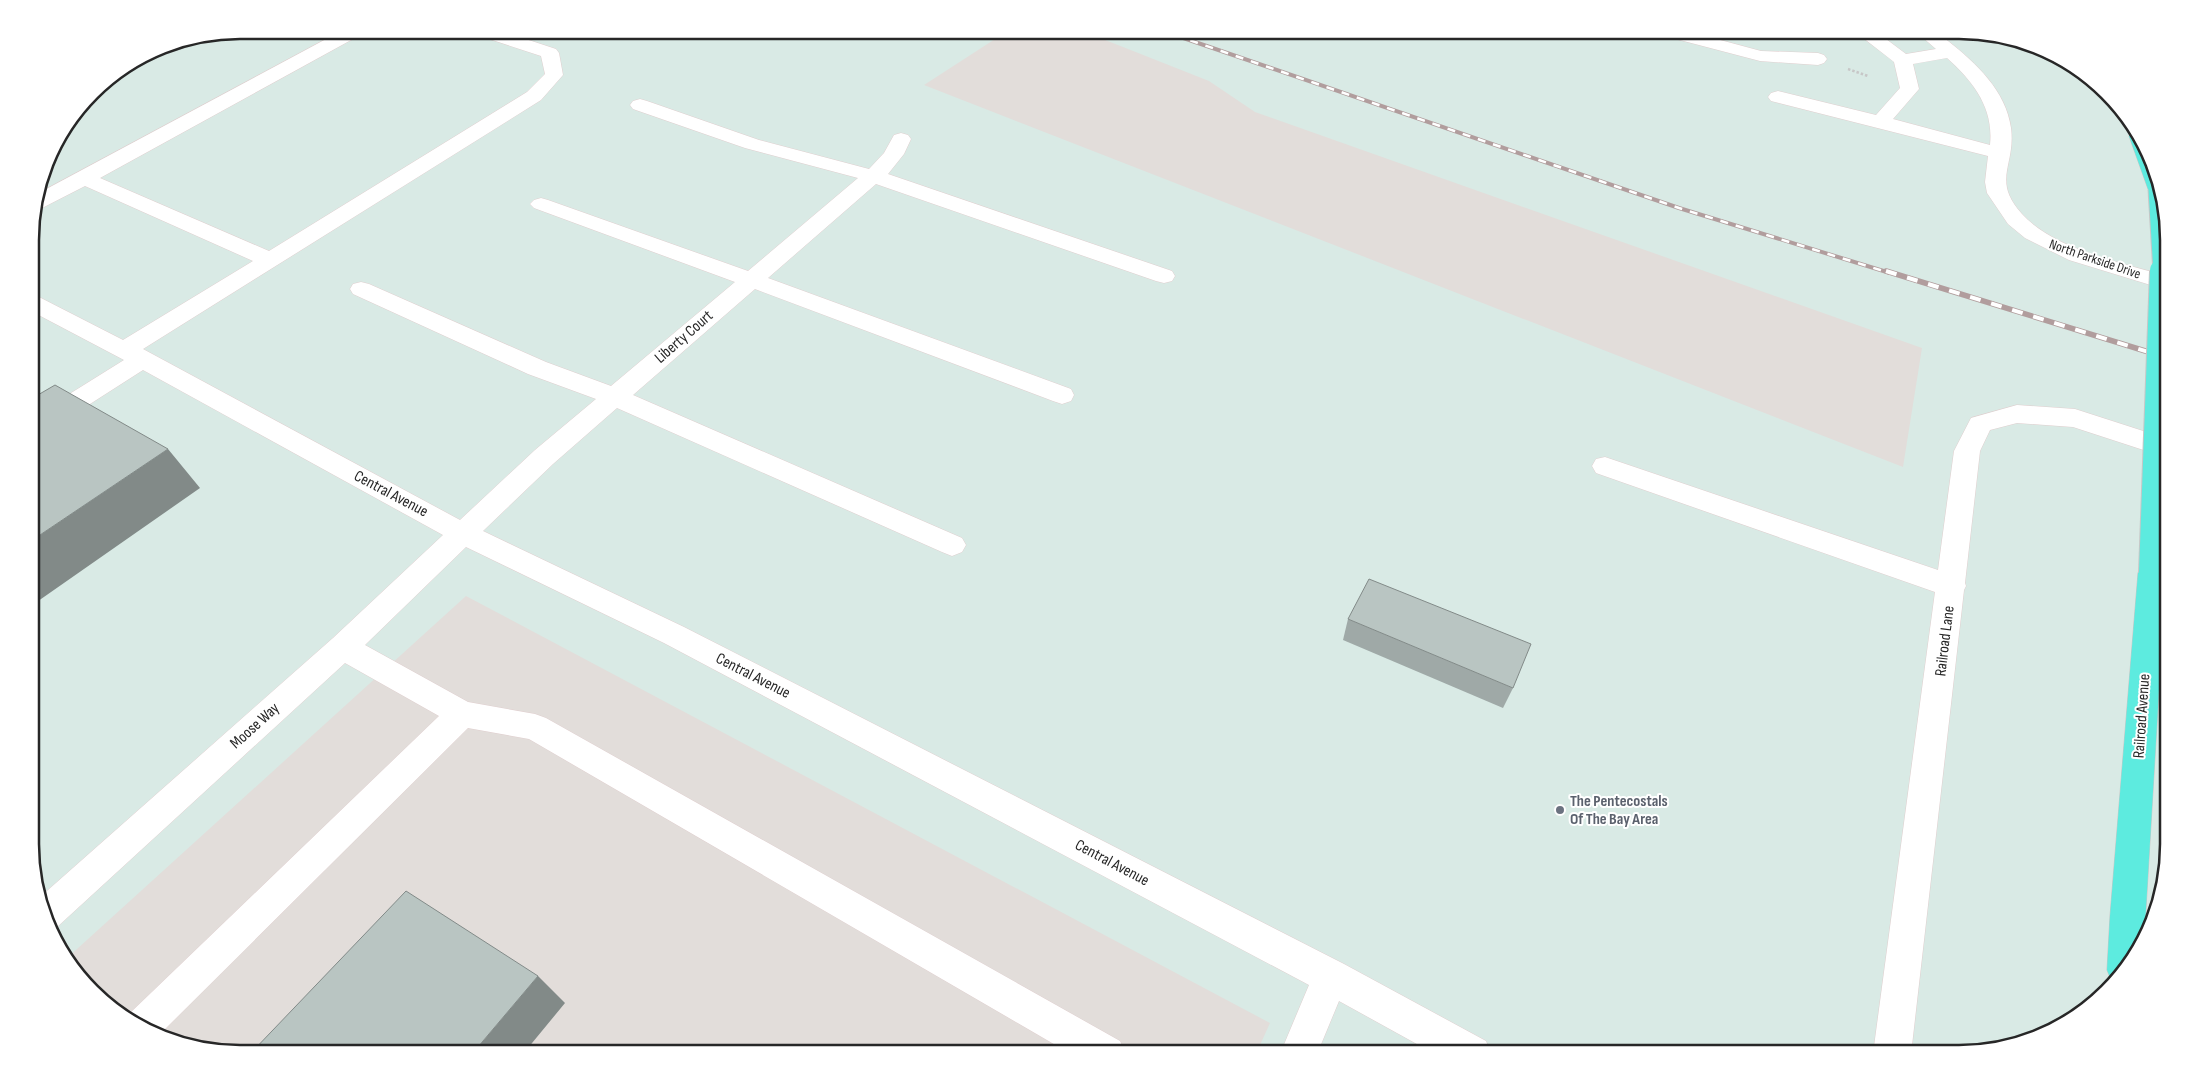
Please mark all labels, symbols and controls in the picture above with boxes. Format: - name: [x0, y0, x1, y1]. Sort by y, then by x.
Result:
- street label: North Parkside Drive: [2047, 235, 2143, 283]
- street label: Liberty Court: [651, 306, 717, 367]
- street label: Central Avenue: [351, 467, 431, 521]
- street label: Railroad Lane: [1931, 605, 1959, 677]
- street label: Central Avenue: [713, 649, 793, 703]
- street label: Railroad Avenue: [2130, 673, 2154, 759]
- street label: Moose Way: [226, 699, 284, 753]
- place label: The Pentecostals Of The Bay Area: [1570, 792, 1668, 829]
- marker: The Pentecostals Of The Bay Area: [1554, 804, 1566, 816]
- street label: Central Avenue: [1072, 836, 1152, 890]

